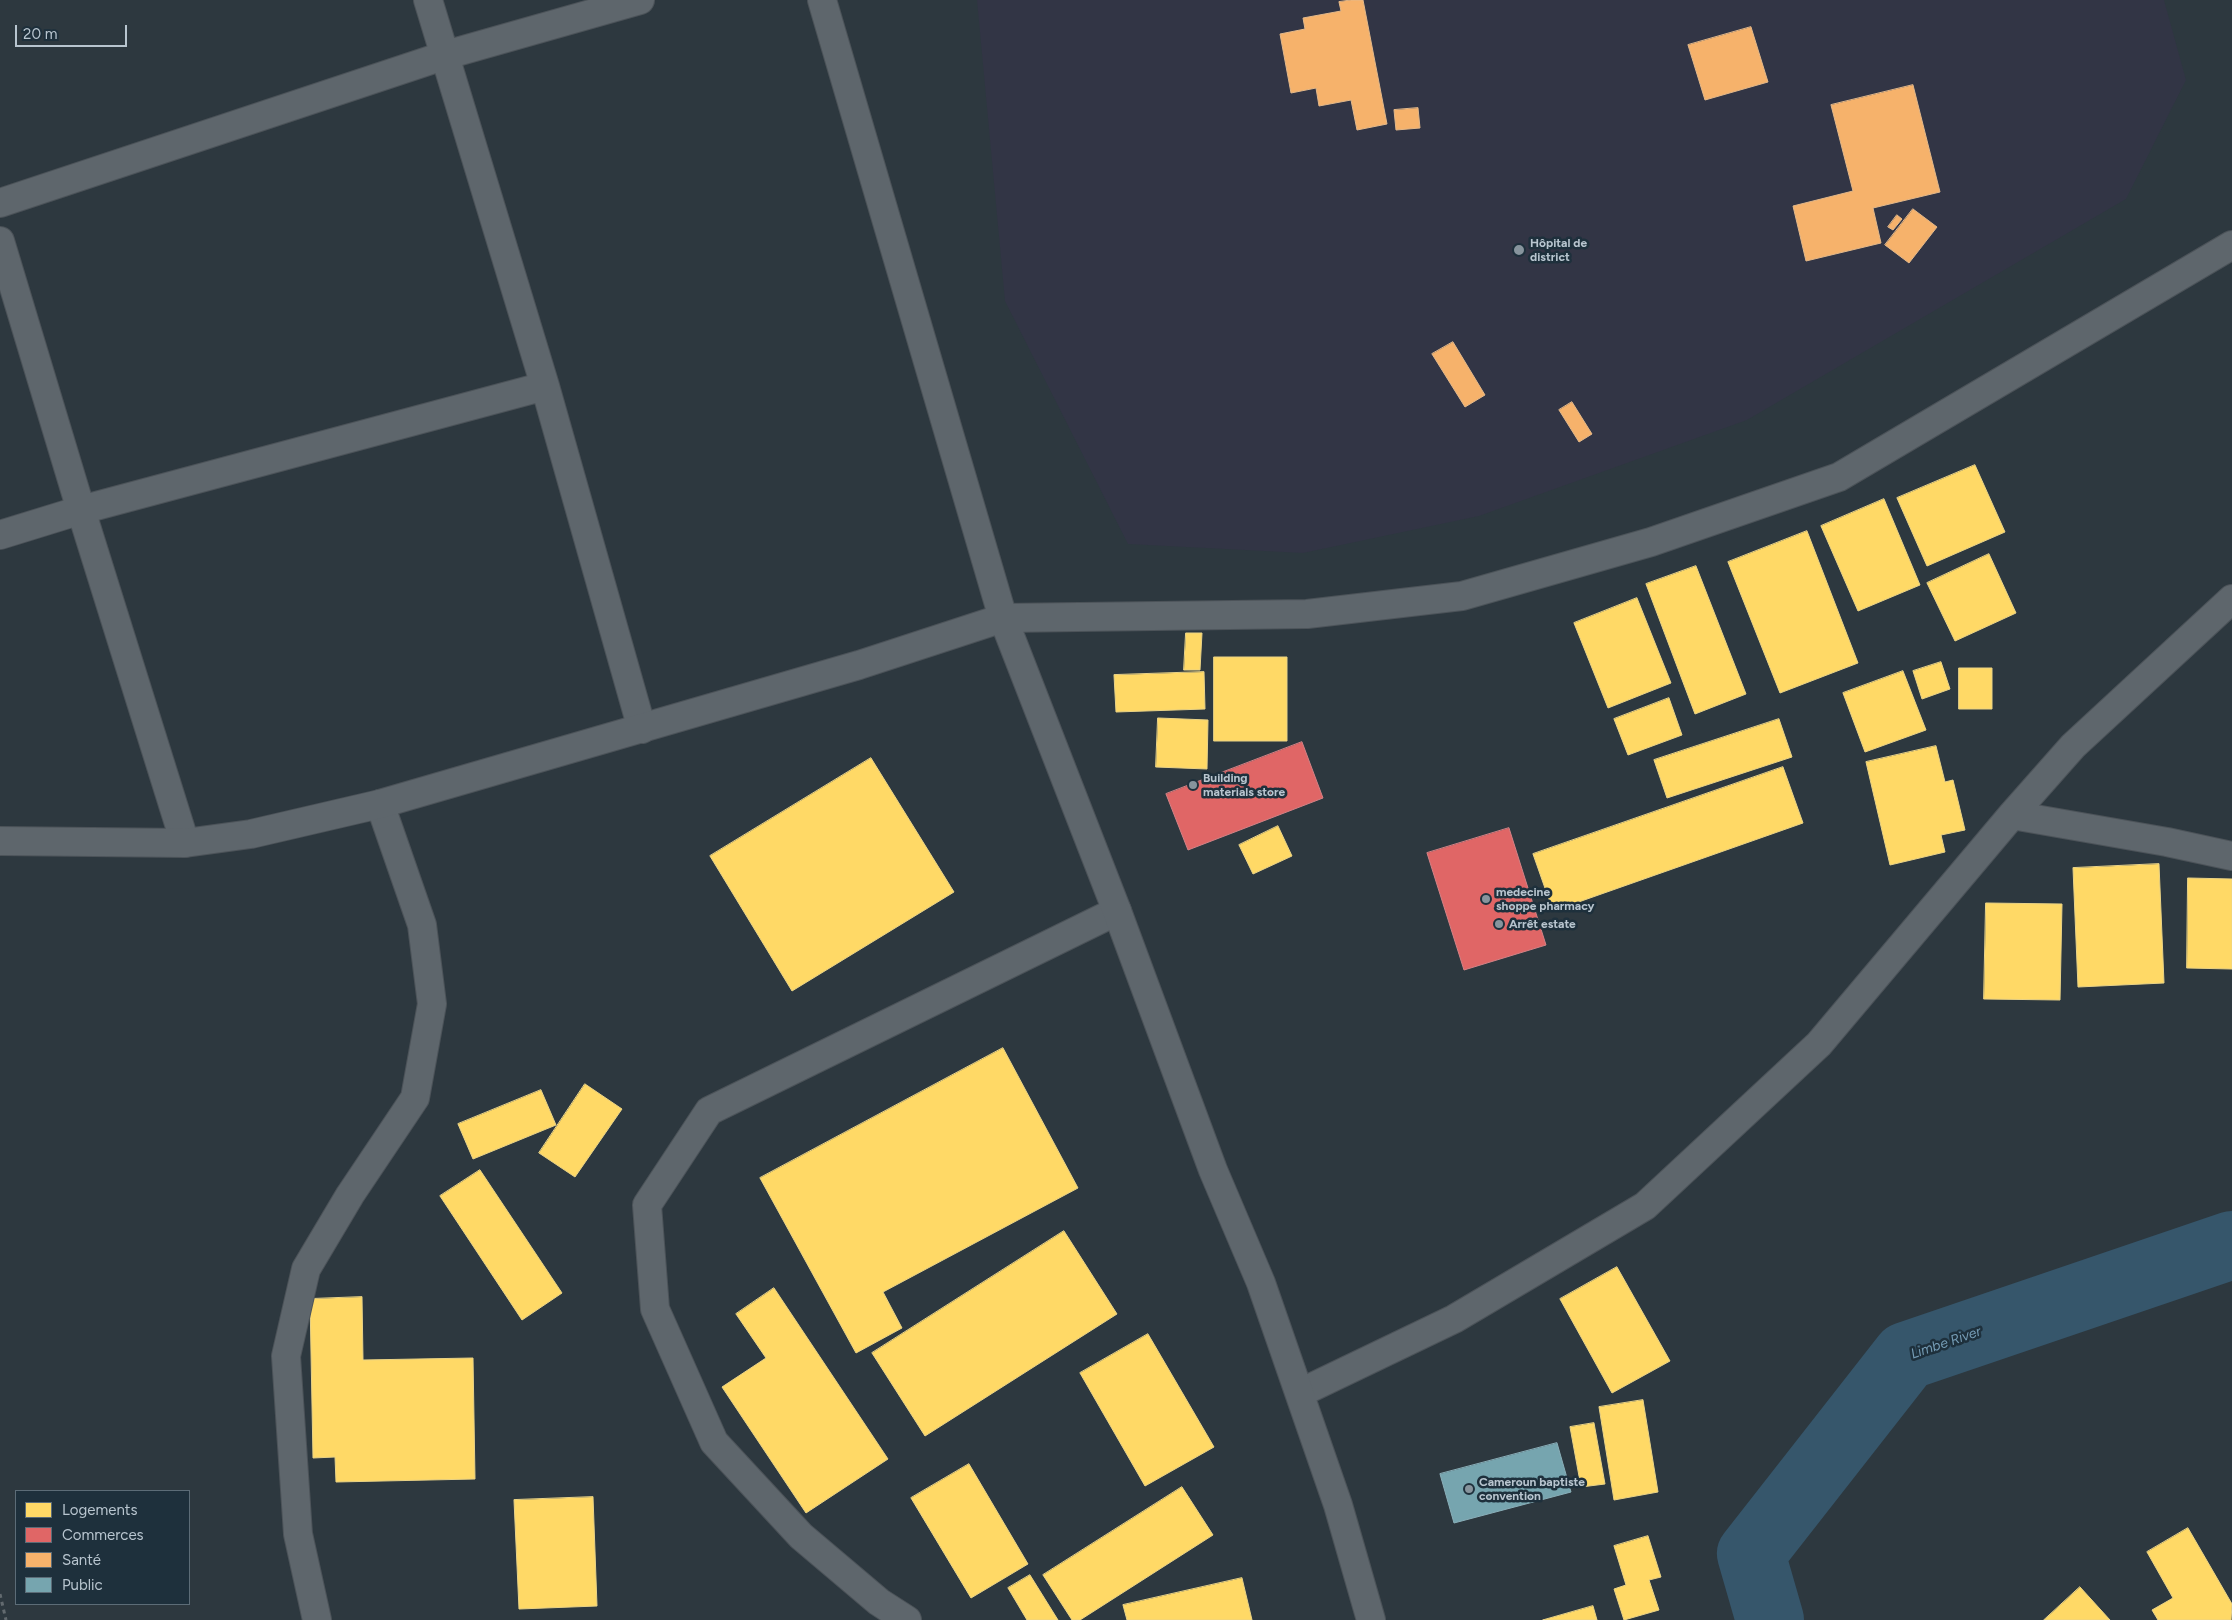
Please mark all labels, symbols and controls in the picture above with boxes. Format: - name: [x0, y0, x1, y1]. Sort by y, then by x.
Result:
- scale bar: [18, 15, 130, 47]
- text: 20 m: [23, 25, 57, 43]
- place label: Hôpital de district: [1530, 236, 1587, 264]
- marker: Hôpital de district: [1512, 243, 1526, 257]
- place label: Building materials store: [1203, 771, 1285, 799]
- marker: Building materials store: [1187, 779, 1199, 791]
- place label: medecine shoppe pharmacy: [1496, 885, 1594, 913]
- marker: medecine shoppe pharmacy: [1480, 893, 1492, 905]
- place label: Arrêt estate: [1509, 917, 1576, 931]
- marker: Arrêt estate: [1493, 918, 1505, 930]
- water label: Limbe River: [1909, 1323, 1983, 1363]
- place label: Cameroun baptiste convention: [1479, 1475, 1585, 1503]
- marker: Cameroun baptiste convention: [1463, 1483, 1475, 1495]
- legend: [15, 1490, 190, 1605]
- text: Logements: [62, 1501, 137, 1519]
- text: Commerces: [62, 1526, 144, 1544]
- text: Santé: [62, 1551, 101, 1569]
- text: Public: [62, 1576, 103, 1594]

